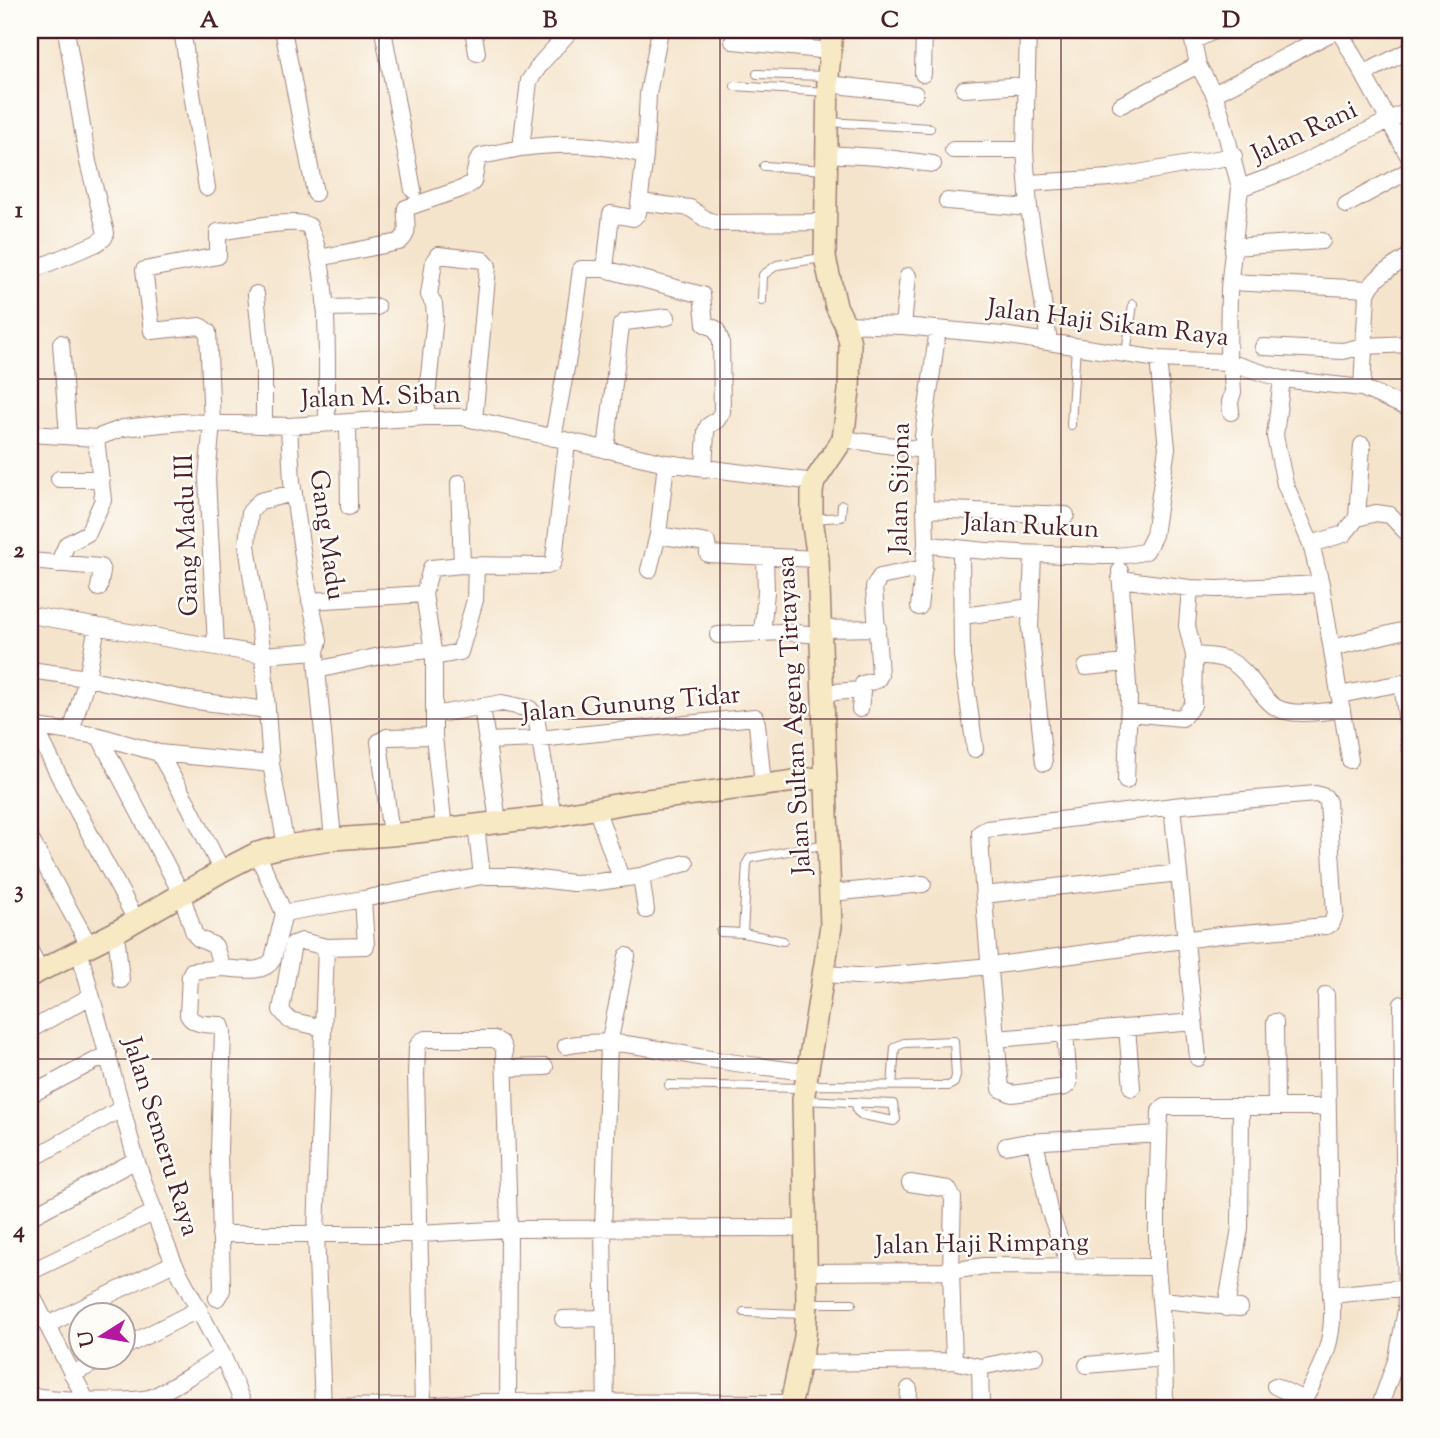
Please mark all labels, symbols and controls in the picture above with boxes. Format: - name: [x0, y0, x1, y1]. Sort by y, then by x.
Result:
- text: A: [200, 5, 219, 38]
- text: B: [543, 5, 558, 38]
- text: C: [881, 5, 899, 38]
- text: D: [1222, 5, 1240, 38]
- street label: Jalan Rani: [1244, 92, 1364, 175]
- text: 1: [15, 195, 23, 228]
- street label: Jalan Haji Sikam Raya: [983, 291, 1231, 357]
- street label: Jalan M. Siban: [298, 377, 462, 419]
- street label: Jalan Sijona: [881, 422, 921, 556]
- street label: Gang Madu III: [167, 453, 209, 617]
- street label: Gang Madu: [299, 467, 353, 603]
- street label: Jalan Rukun: [960, 505, 1100, 549]
- text: 2: [14, 535, 25, 568]
- street label: Jalan Sultan Ageng Tirtayasa: [768, 555, 822, 877]
- street label: Jalan Gunung Tidar: [518, 677, 742, 733]
- text: 3: [14, 875, 24, 908]
- street label: Jalan Semeru Raya: [112, 1031, 208, 1241]
- text: 4: [12, 1215, 25, 1248]
- street label: Jalan Haji Rimpang: [873, 1225, 1089, 1265]
- north arrow: [66, 1302, 136, 1372]
- text: U: [73, 1328, 102, 1349]

